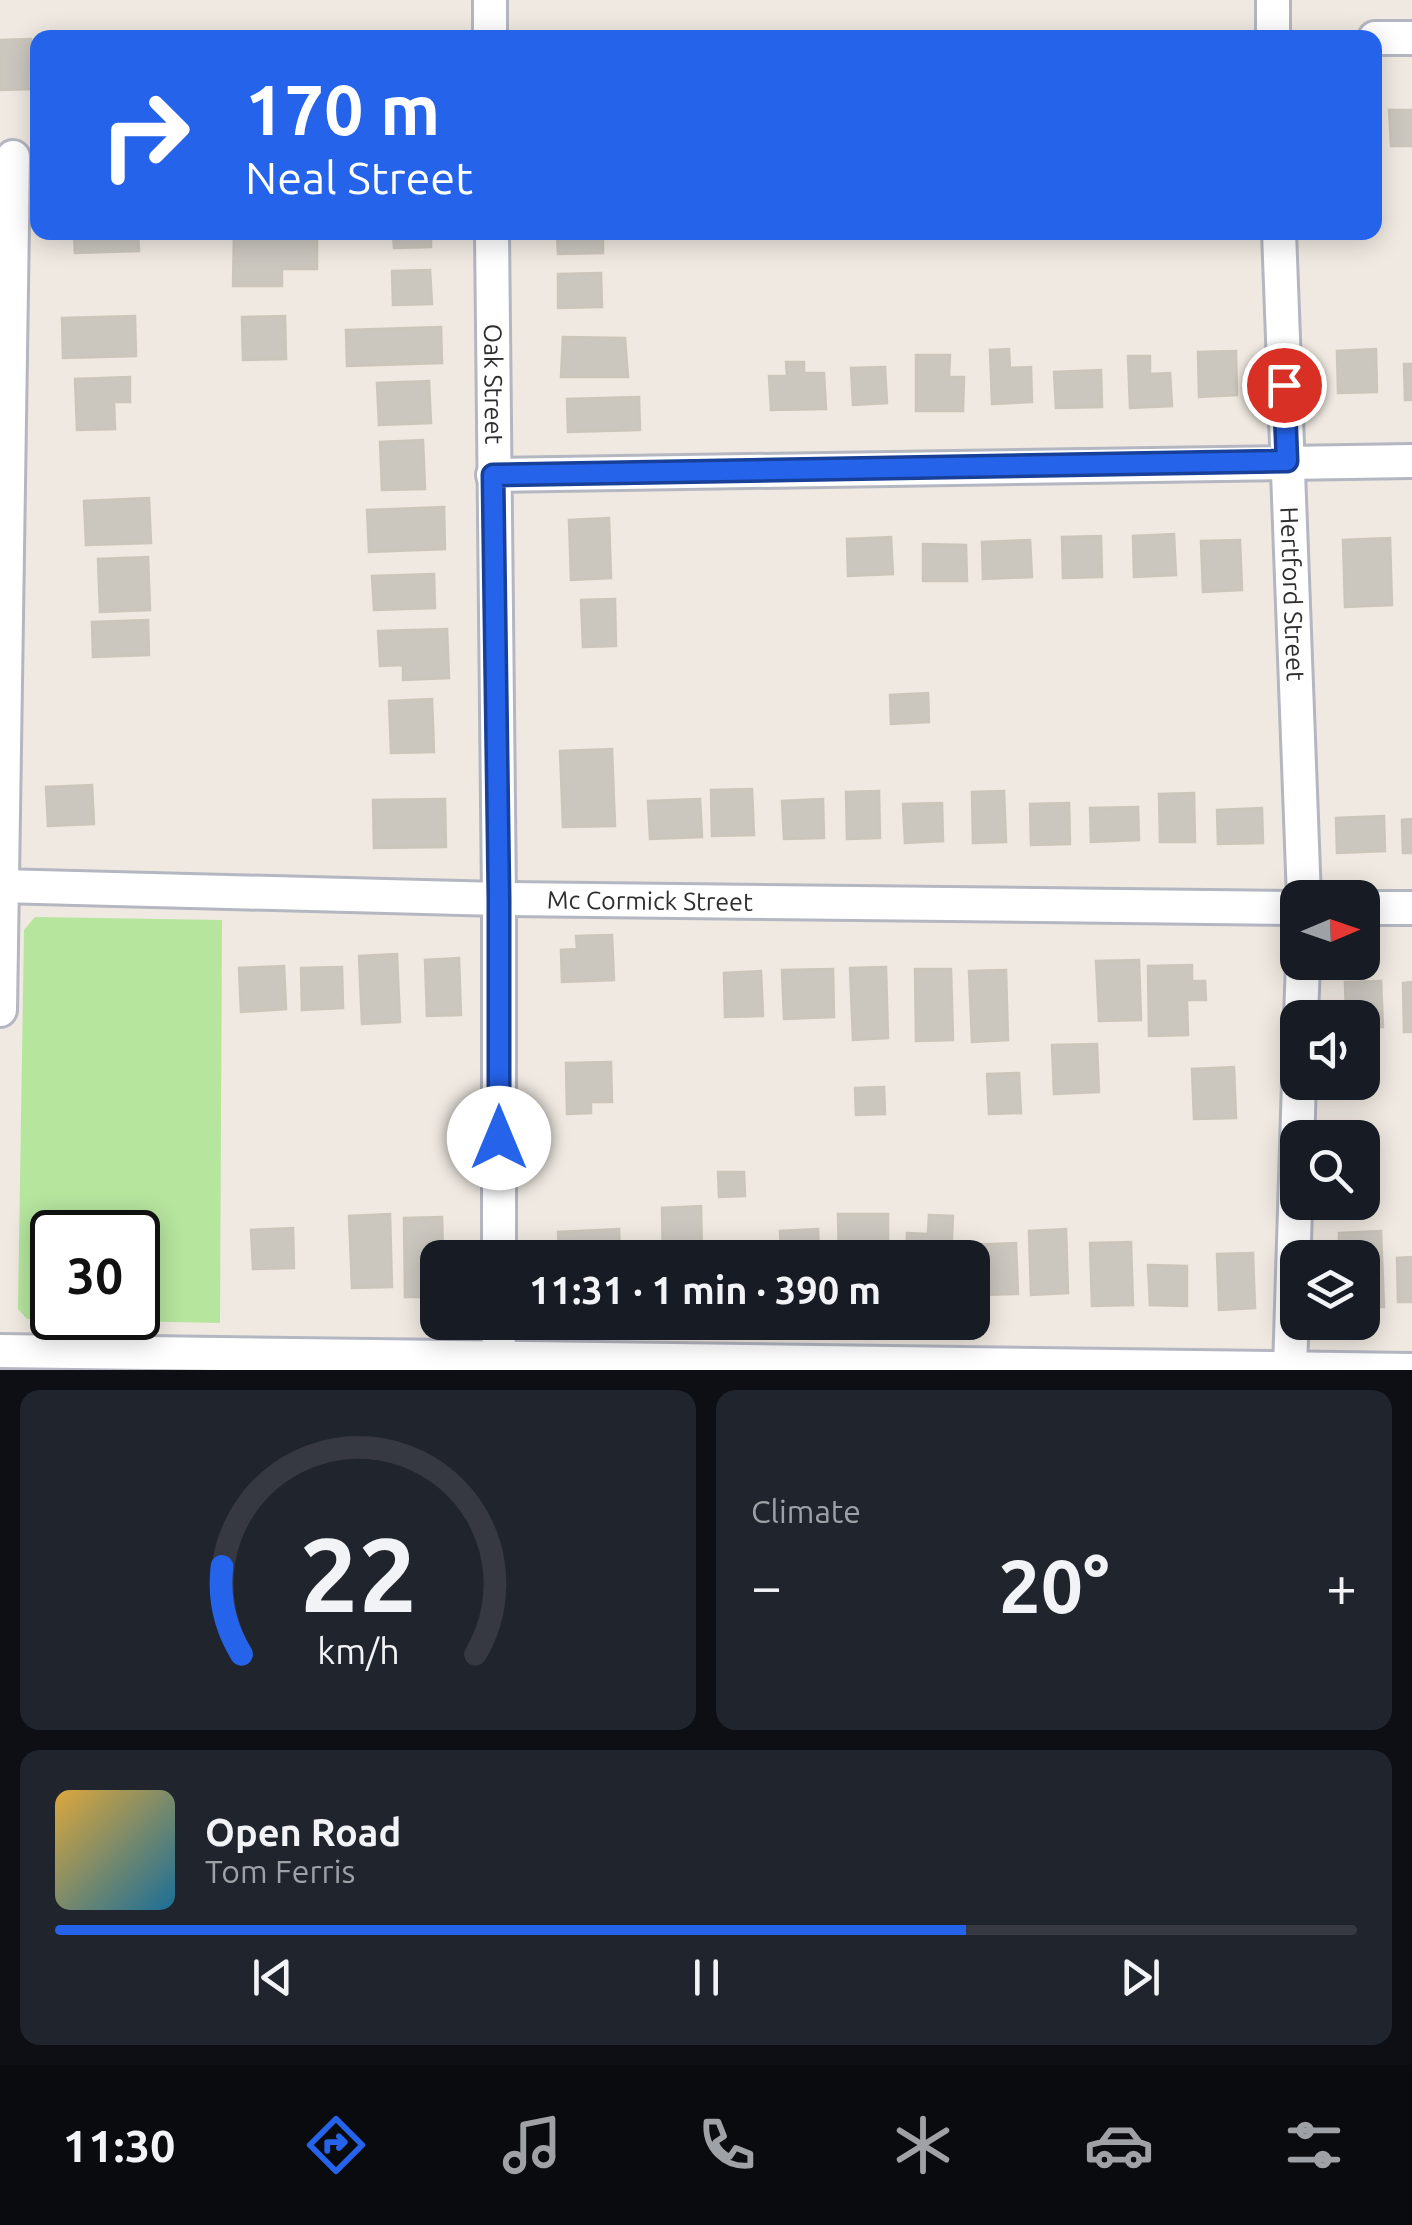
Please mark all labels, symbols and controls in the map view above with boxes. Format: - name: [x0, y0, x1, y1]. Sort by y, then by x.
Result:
- icon: right: [80, 70, 210, 200]
- text: 170 m: [245, 70, 440, 148]
- text: Neal Street: [245, 152, 473, 203]
- street label: Oak Street: [479, 324, 508, 445]
- pin: [1242, 343, 1327, 428]
- icon: arrive: [1257, 358, 1312, 413]
- street label: Hertford Street: [1275, 506, 1310, 682]
- north arrow: [1280, 880, 1380, 980]
- map controls: [1280, 880, 1380, 1340]
- street label: Mc Cormick Street: [547, 886, 753, 916]
- button: sound: [1280, 1000, 1380, 1100]
- position arrow: [447, 1086, 551, 1190]
- button: search: [1280, 1120, 1380, 1220]
- speed limit sign: 30: [30, 1210, 160, 1340]
- button: layers: [1280, 1240, 1380, 1340]
- text: 11:31 · 1 min · 390 m: [529, 1269, 881, 1311]
- text: Climate: [751, 1493, 861, 1529]
- text: 22: [299, 1515, 417, 1632]
- text: 20°: [998, 1543, 1110, 1627]
- text: −: [751, 1555, 782, 1616]
- text: +: [1326, 1555, 1357, 1616]
- text: km/h: [317, 1631, 399, 1671]
- text: Open Road: [205, 1811, 401, 1853]
- text: Tom Ferris: [205, 1853, 355, 1889]
- icon: previous: [245, 1950, 300, 2005]
- icon: pause: [679, 1950, 734, 2005]
- icon: next: [1113, 1950, 1168, 2005]
- icon: directions: [301, 2110, 371, 2180]
- icon: music: [497, 2110, 567, 2180]
- icon: phone: [692, 2110, 762, 2180]
- icon: climate: [888, 2110, 958, 2180]
- icon: car: [1084, 2110, 1154, 2180]
- icon: filters: [1279, 2110, 1349, 2180]
- text: 11:30: [63, 2120, 175, 2171]

